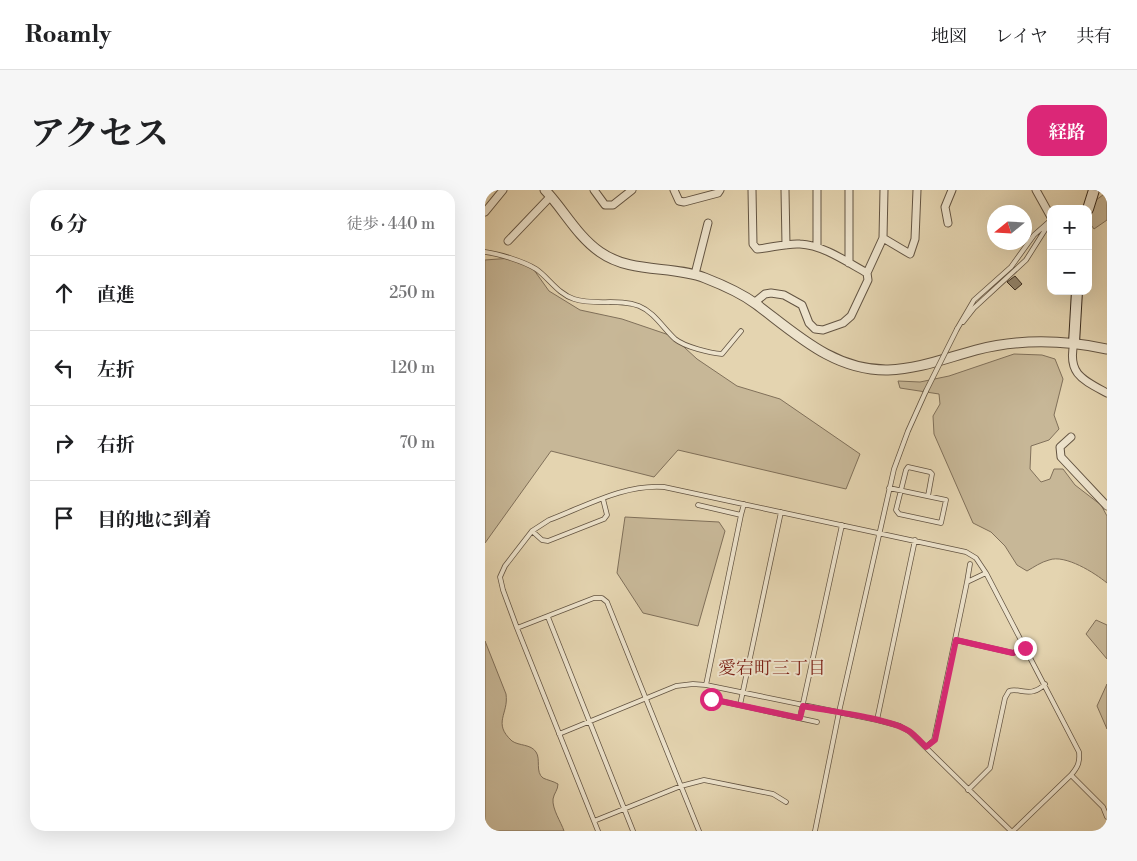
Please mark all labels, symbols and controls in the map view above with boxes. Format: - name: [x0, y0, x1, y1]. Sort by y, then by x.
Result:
- text: Roamly: [25, 20, 111, 50]
- text: 地図: [931, 25, 967, 48]
- text: レイヤ: [995, 25, 1048, 48]
- text: 共有: [1076, 25, 1112, 48]
- button: 経路: [1027, 105, 1107, 156]
- text: アクセス: [30, 113, 169, 156]
- north arrow: [987, 205, 1032, 250]
- map controls: [1047, 205, 1092, 295]
- button: +: [1047, 205, 1092, 250]
- text: 6 分: [50, 212, 88, 238]
- text: 徒歩 · 440 m: [346, 214, 435, 234]
- button: −: [1047, 250, 1092, 295]
- icon: ahead: [50, 279, 78, 307]
- text: 直進: [97, 283, 135, 307]
- text: 250 m: [389, 283, 435, 303]
- icon: left: [50, 354, 78, 382]
- text: 左折: [97, 358, 135, 382]
- text: 120 m: [391, 358, 435, 378]
- icon: right: [50, 429, 78, 457]
- text: 右折: [97, 433, 135, 457]
- text: 70 m: [399, 433, 435, 453]
- icon: arrive: [50, 504, 78, 532]
- text: 目的地に到着: [97, 508, 211, 532]
- route end: [1014, 637, 1037, 660]
- district label: 愛宕町三丁目: [718, 657, 826, 680]
- route start: [700, 688, 723, 711]

